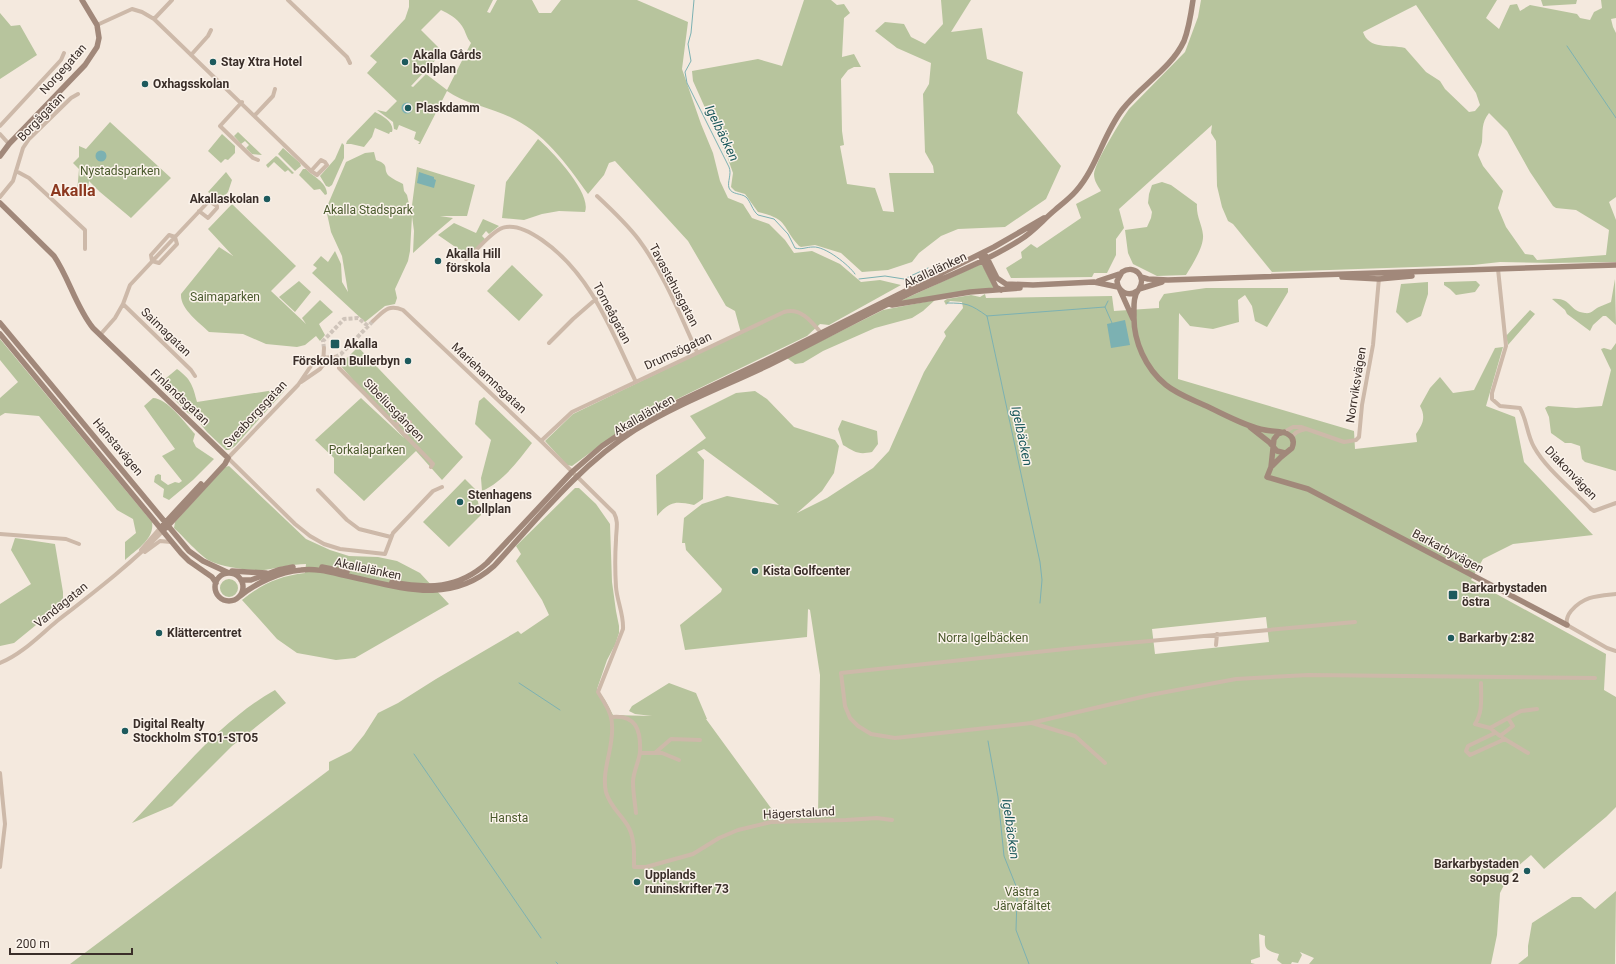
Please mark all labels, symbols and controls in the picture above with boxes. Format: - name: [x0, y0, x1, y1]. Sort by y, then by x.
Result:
- street label: Norgegatan: [37, 41, 89, 97]
- place label: Akalla Gårds bollplan: [413, 48, 481, 76]
- place label: Stay Xtra Hotel: [221, 55, 302, 69]
- marker: Stay Xtra Hotel: [208, 57, 218, 67]
- marker: Akalla Gårds bollplan: [400, 57, 410, 67]
- place label: Oxhagsskolan: [153, 77, 229, 91]
- marker: Oxhagsskolan: [140, 79, 150, 89]
- street label: Borgågatan: [14, 90, 68, 144]
- place label: Plaskdamm: [416, 101, 480, 115]
- water label: Igelbäcken: [702, 102, 742, 164]
- marker: Plaskdamm: [403, 103, 413, 113]
- park label: Nystadsparken: [80, 164, 160, 178]
- district label: Akalla: [51, 181, 96, 200]
- place label: Akallaskolan: [190, 192, 259, 206]
- marker: Akallaskolan: [262, 194, 272, 204]
- park label: Akalla Stadspark: [323, 203, 414, 217]
- street label: Tavastehusgatan: [646, 241, 702, 329]
- place label: Akalla Hill förskola: [446, 247, 501, 275]
- street label: Akallalänken: [901, 249, 969, 291]
- marker: Akalla Hill förskola: [433, 256, 443, 266]
- street label: Torneågatan: [590, 280, 634, 346]
- park label: Saimaparken: [190, 290, 260, 304]
- street label: Saimagatan: [138, 305, 194, 359]
- street label: Drumsögatan: [642, 329, 714, 373]
- place label: Akalla: [344, 337, 378, 351]
- marker: Akalla: [329, 338, 341, 350]
- street label: Mariehamnsgatan: [449, 340, 529, 416]
- street label: Norrviksvägen: [1343, 346, 1369, 424]
- place label: Förskolan Bullerbyn: [293, 354, 400, 368]
- marker: Förskolan Bullerbyn: [403, 356, 413, 366]
- street label: Finlandsgatan: [148, 366, 212, 428]
- street label: Sibeliusgången: [361, 376, 427, 444]
- street label: Sveaborgsgatan: [220, 378, 290, 450]
- street label: Akallalänken: [611, 392, 677, 438]
- water label: Igelbäcken: [1008, 405, 1036, 467]
- street label: Hanstavägen: [90, 416, 146, 478]
- park label: Porkalaparken: [329, 443, 405, 457]
- street label: Diakonvägen: [1542, 443, 1600, 503]
- place label: Stenhagens bollplan: [468, 488, 532, 516]
- marker: Stenhagens bollplan: [455, 497, 465, 507]
- street label: Barkarbyvägen: [1410, 526, 1486, 576]
- street label: Akallalänken: [333, 555, 403, 583]
- place label: Kista Golfcenter: [763, 564, 851, 578]
- marker: Kista Golfcenter: [750, 566, 760, 576]
- street label: Vandagatan: [32, 579, 90, 631]
- place label: Barkarbystaden östra: [1462, 581, 1547, 609]
- marker: Barkarbystaden östra: [1447, 589, 1459, 601]
- place label: Klättercentret: [167, 626, 241, 640]
- marker: Klättercentret: [154, 628, 164, 638]
- park label: Norra Igelbäcken: [938, 631, 1028, 645]
- place label: Barkarby 2:82: [1459, 631, 1535, 645]
- marker: Barkarby 2:82: [1446, 633, 1456, 643]
- place label: Digital Realty Stockholm STO1-STO5: [133, 717, 258, 745]
- marker: Digital Realty Stockholm STO1-STO5: [120, 726, 130, 736]
- water label: Igelbäcken: [999, 798, 1023, 860]
- street label: Hägerstalund: [763, 804, 835, 822]
- park label: Hansta: [490, 811, 528, 825]
- place label: Barkarbystaden sopsug 2: [1434, 857, 1519, 885]
- marker: Barkarbystaden sopsug 2: [1522, 866, 1532, 876]
- place label: Upplands runinskrifter 73: [645, 868, 729, 896]
- marker: Upplands runinskrifter 73: [632, 877, 642, 887]
- park label: Västra Järvafältet: [993, 885, 1051, 913]
- scale bar: [10, 930, 132, 956]
- text: 200 m: [16, 937, 50, 951]

